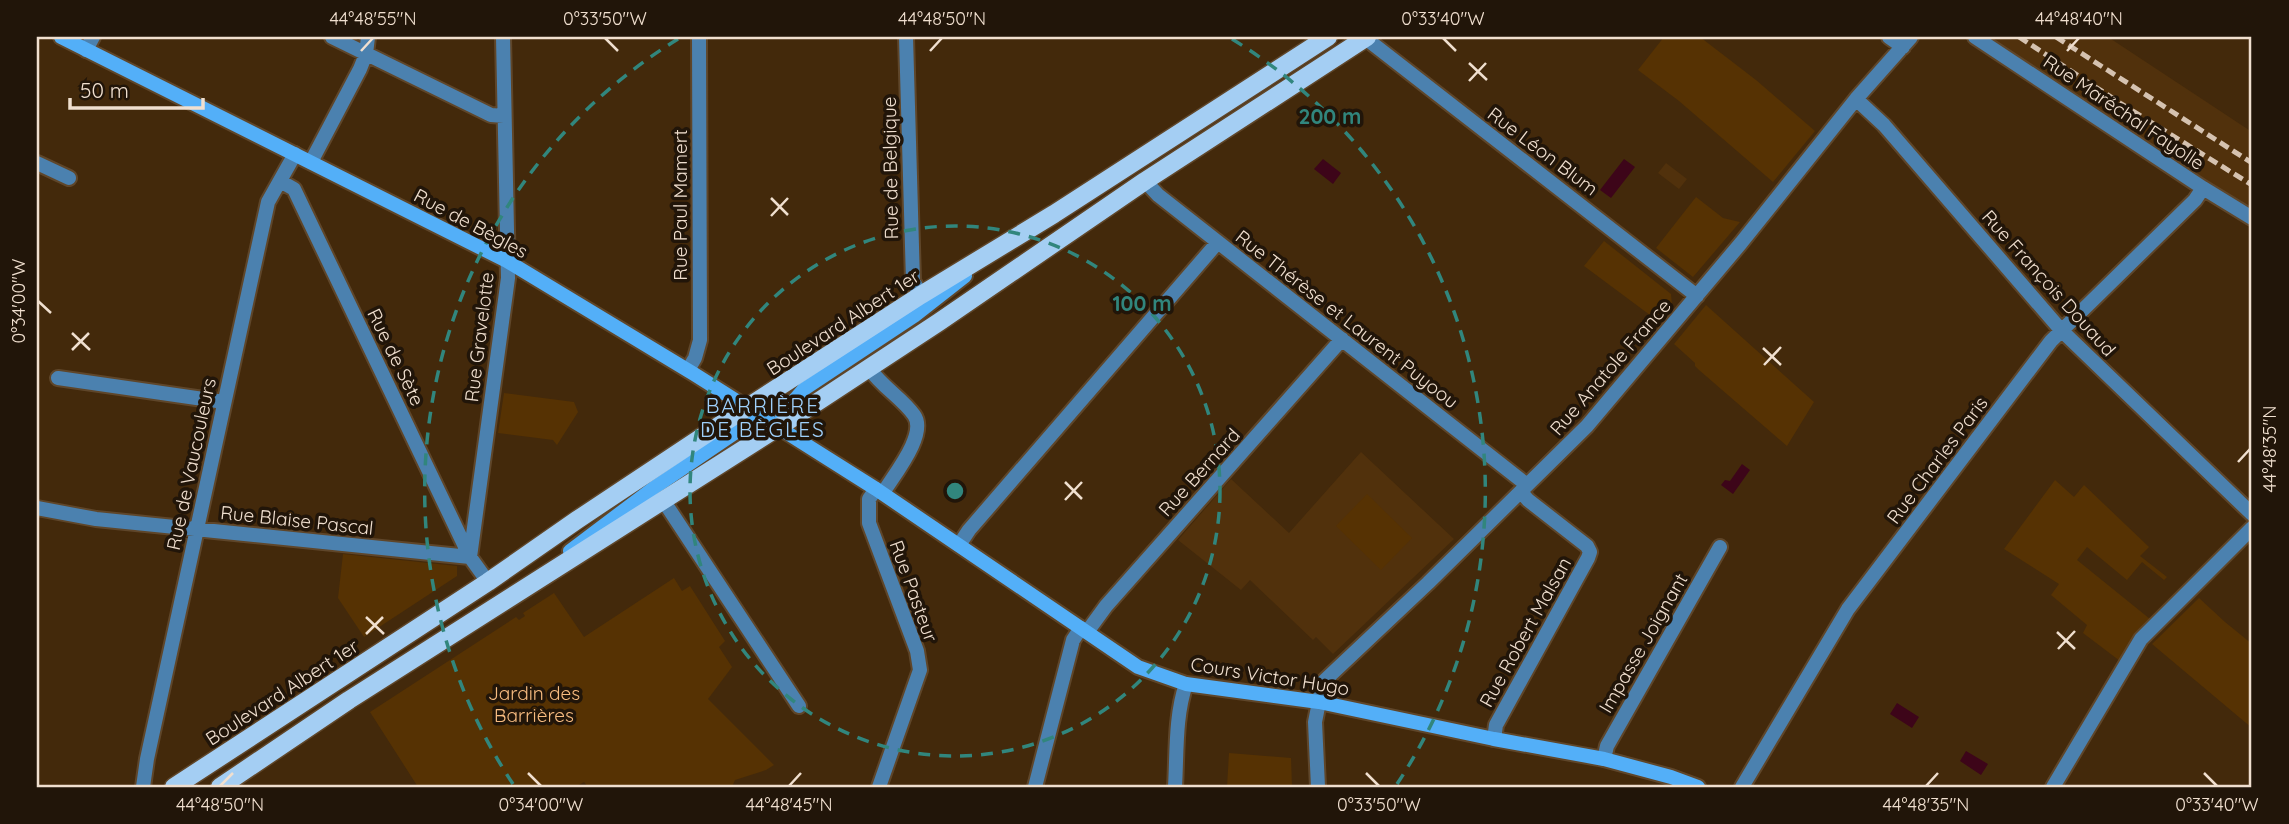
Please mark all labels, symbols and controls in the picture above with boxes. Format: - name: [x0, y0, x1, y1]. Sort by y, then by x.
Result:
- text: 44°48'55"N: [329, 7, 417, 30]
- text: 0°33'50"W: [563, 7, 647, 30]
- text: 44°48'50"N: [898, 7, 986, 30]
- text: 0°33'40"W: [1401, 7, 1485, 30]
- text: 44°48'40"N: [2035, 7, 2123, 30]
- street label: Rue Maréchal Fayolle: [2039, 49, 2209, 175]
- scale bar: [70, 66, 203, 110]
- text: 50 m: [80, 77, 129, 103]
- street label: Rue de Belgique: [877, 96, 903, 240]
- street label: Rue Léon Blum: [1483, 102, 1603, 200]
- text: 200 m: [1299, 103, 1361, 129]
- street label: Rue Paul Mamert: [668, 129, 692, 281]
- street label: Rue de Bègles: [410, 183, 532, 263]
- street label: Rue François Douaud: [1977, 205, 2121, 361]
- street label: Rue Thérèse et Laurent Puyoou: [1231, 225, 1463, 413]
- text: 0°34'00"W: [7, 259, 30, 343]
- street label: Boulevard Albert 1er: [762, 263, 925, 380]
- street label: Rue Gravelotte: [459, 271, 499, 403]
- text: 100 m: [1112, 290, 1172, 316]
- street label: Rue Anatole France: [1544, 294, 1676, 440]
- street label: Rue de Sète: [362, 304, 430, 410]
- street label: Rue de Vaucouleurs: [161, 376, 221, 552]
- street label: Rue Charles Paris: [1881, 391, 1993, 528]
- district label: BARRIÈRE DE BÈGLES: [700, 392, 826, 442]
- text: 44°48'35"N: [2258, 406, 2281, 492]
- street label: Rue Bernard: [1153, 423, 1245, 521]
- centre of rings: [943, 479, 967, 503]
- street label: Rue Blaise Pascal: [219, 500, 375, 540]
- street label: Rue Pasteur: [885, 537, 944, 646]
- street label: Rue Robert Malsan: [1474, 553, 1576, 711]
- street label: Impasse Joignant: [1593, 569, 1693, 717]
- street label: Boulevard Albert 1er: [201, 633, 364, 750]
- street label: Cours Victor Hugo: [1189, 652, 1351, 700]
- park label: Jardin des Barrières: [488, 681, 580, 727]
- text: 44°48'50"N: [176, 793, 264, 816]
- text: 0°34'00"W: [499, 793, 583, 816]
- text: 44°48'45"N: [745, 793, 833, 816]
- text: 0°33'50"W: [1337, 793, 1421, 816]
- text: 44°48'35"N: [1883, 793, 1969, 816]
- text: 0°33'40"W: [2175, 793, 2259, 816]

